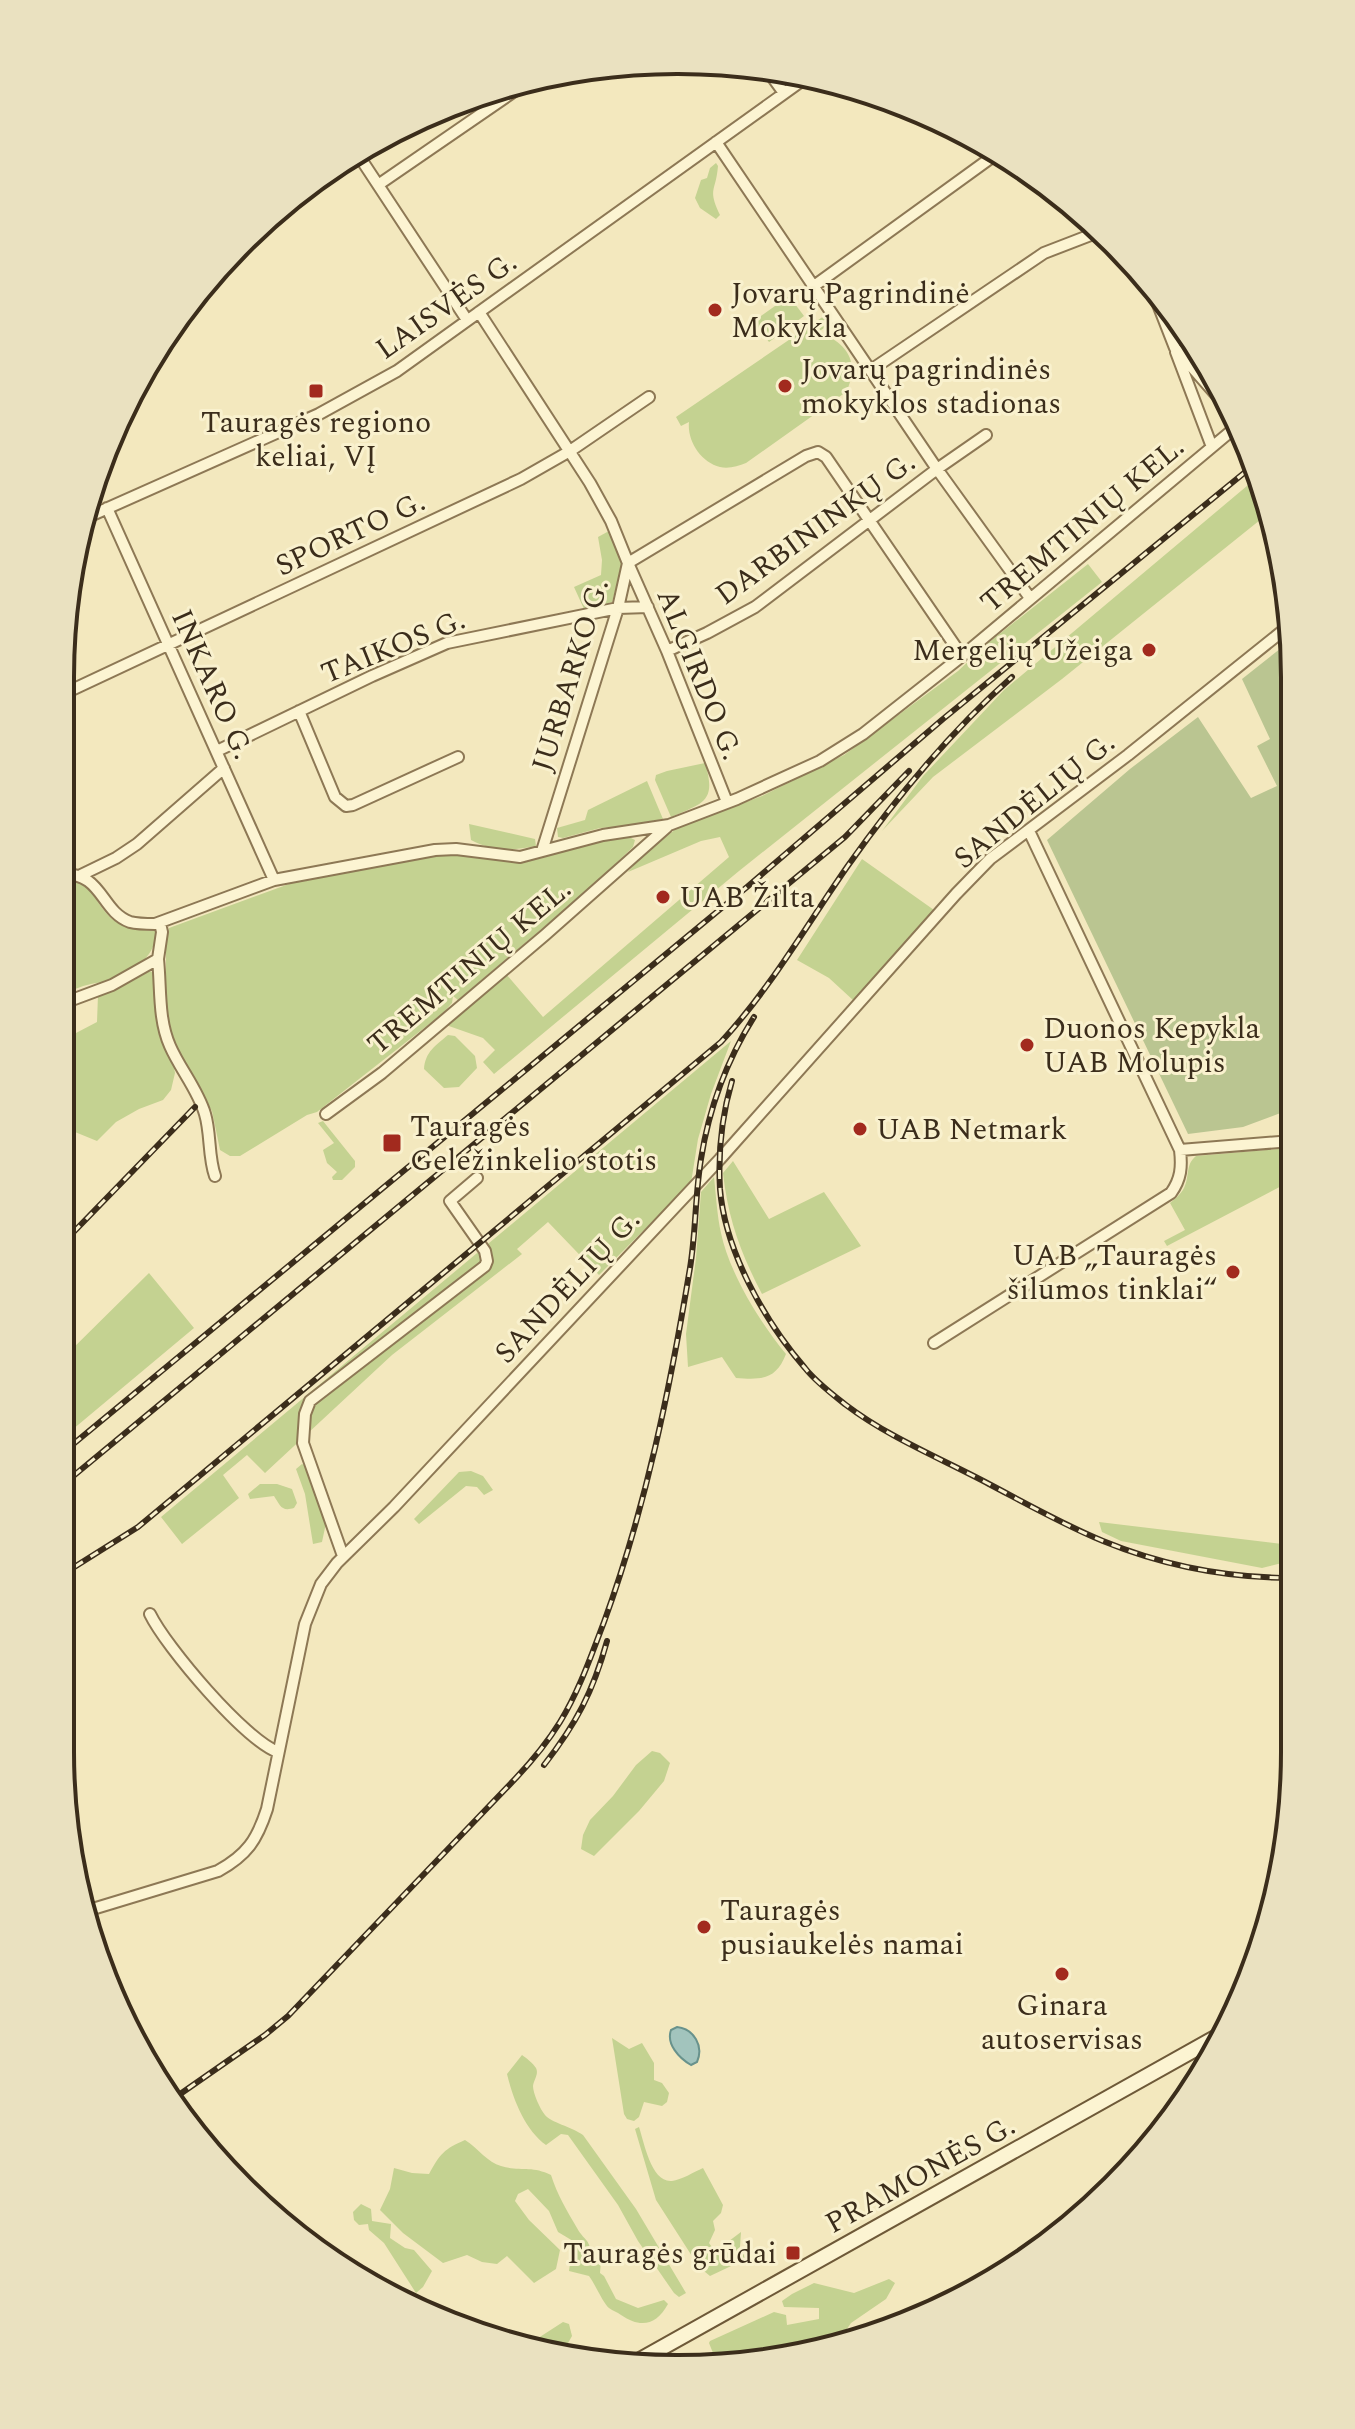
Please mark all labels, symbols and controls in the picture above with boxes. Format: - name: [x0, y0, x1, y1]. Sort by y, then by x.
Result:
- street label: LAISVĖS G.: [366, 240, 527, 372]
- place label: Jovarų Pagrindinė Mokykla: [731, 271, 970, 351]
- marker: Jovarų Pagrindinė Mokykla: [706, 301, 724, 319]
- place label: Jovarų pagrindinės mokyklos stadionas: [801, 347, 1061, 427]
- marker: Jovarų pagrindinės mokyklos stadionas: [776, 377, 794, 395]
- marker: Tauragės regiono keliai, VĮ: [307, 382, 325, 400]
- place label: Tauragės regiono keliai, VĮ: [201, 400, 431, 480]
- street label: TREMTINIŲ KEL.: [970, 425, 1195, 624]
- street label: DARBININKŲ G.: [706, 440, 925, 617]
- street label: SPORTO G.: [268, 479, 433, 589]
- street label: JURBARKO G.: [520, 573, 622, 778]
- street label: ALGIRDO G.: [644, 581, 754, 767]
- street label: TAIKOS G.: [314, 597, 472, 697]
- street label: INKARO G.: [158, 602, 266, 767]
- place label: Mergelių Užeiga: [912, 628, 1133, 674]
- marker: Mergelių Užeiga: [1140, 641, 1158, 659]
- street label: SANDĖLIŲ G.: [943, 721, 1126, 881]
- street label: TREMTINIŲ KEL.: [357, 867, 582, 1066]
- place label: UAB Žilta: [679, 875, 815, 921]
- marker: UAB Žilta: [654, 888, 672, 906]
- place label: Duonos Kepykla UAB Molupis: [1043, 1006, 1261, 1086]
- marker: Duonos Kepykla UAB Molupis: [1018, 1036, 1036, 1054]
- place label: Tauragės Geležinkelio stotis: [410, 1104, 657, 1184]
- place label: UAB Netmark: [876, 1107, 1067, 1153]
- marker: UAB Netmark: [851, 1120, 869, 1138]
- marker: Tauragės Geležinkelio stotis: [381, 1132, 403, 1154]
- street label: SANDĖLIŲ G.: [484, 1199, 652, 1375]
- place label: UAB „Tauragės šilumos tinklai“: [1007, 1233, 1217, 1313]
- marker: UAB „Tauragės šilumos tinklai“: [1224, 1263, 1242, 1281]
- place label: Tauragės pusiaukelės namai: [720, 1888, 964, 1968]
- marker: Tauragės pusiaukelės namai: [695, 1918, 713, 1936]
- marker: Ginara autoservisas: [1053, 1965, 1071, 1983]
- place label: Ginara autoservisas: [981, 1983, 1143, 2063]
- street label: PRAMONĖS G.: [817, 2103, 1024, 2246]
- place label: Tauragės grūdai: [563, 2231, 777, 2277]
- marker: Tauragės grūdai: [784, 2244, 802, 2262]

